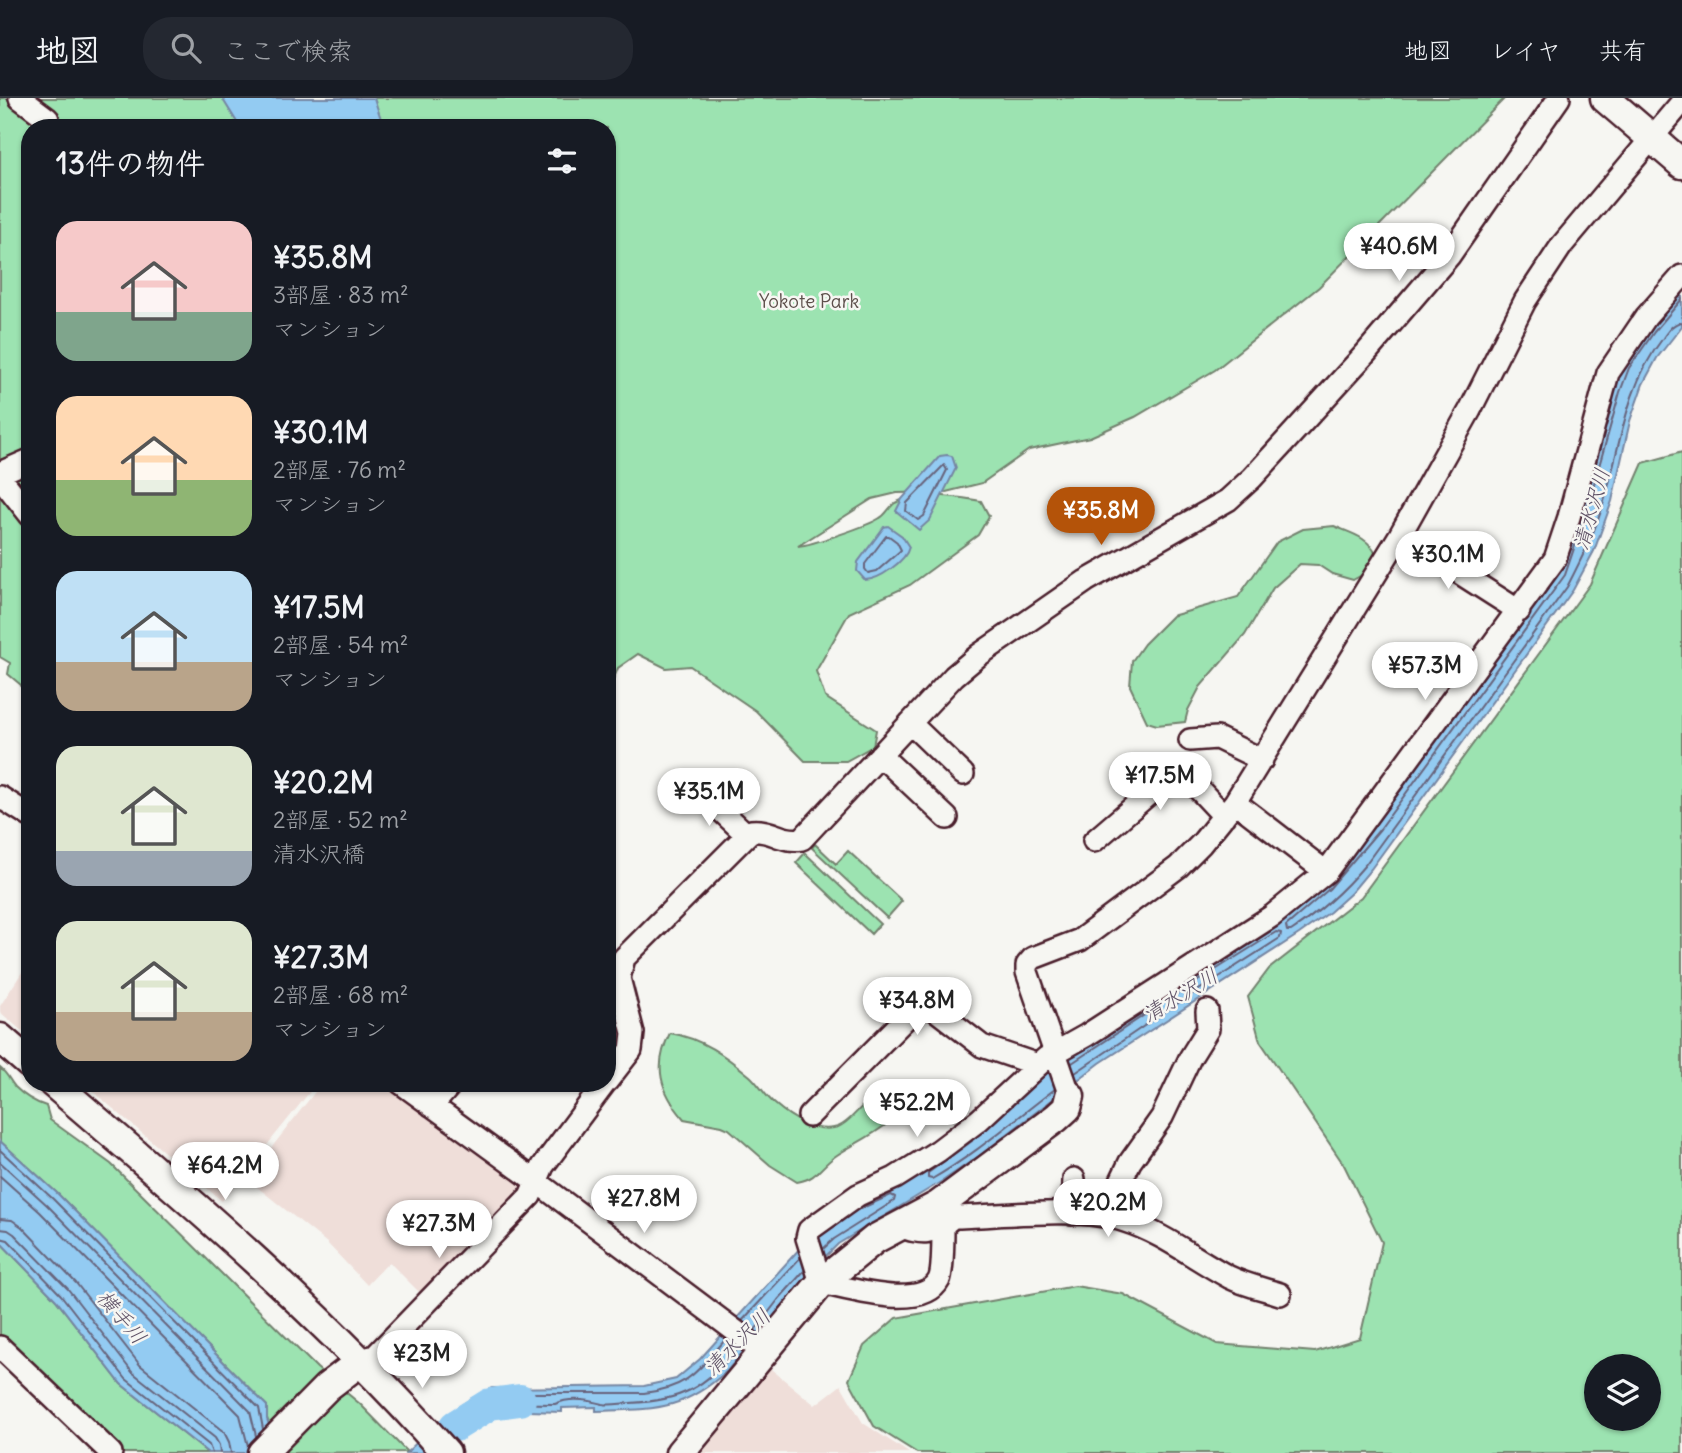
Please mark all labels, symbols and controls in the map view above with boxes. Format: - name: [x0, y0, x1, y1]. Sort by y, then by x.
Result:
- search box: [143, 17, 633, 80]
- text: 地図: [35, 29, 101, 71]
- icon: search: [167, 29, 205, 67]
- text: ここで検索: [223, 34, 353, 67]
- text: 地図: [1404, 35, 1452, 65]
- text: レイヤ: [1490, 35, 1561, 65]
- text: 共有: [1599, 35, 1647, 65]
- icon: filters: [543, 142, 581, 180]
- text: 13件の物件: [56, 144, 205, 182]
- pin: ¥40.6M: [1342, 223, 1456, 283]
- text: ¥40.6M: [1360, 231, 1438, 260]
- text: ¥35.8M: [273, 238, 373, 276]
- icon: home: [112, 249, 196, 333]
- text: 3部屋 · 83 m²: [273, 280, 409, 309]
- park label: Yokote Park: [759, 289, 859, 313]
- text: マンション: [273, 314, 387, 343]
- text: ¥30.1M: [273, 413, 369, 451]
- icon: home: [112, 424, 196, 508]
- text: 2部屋 · 76 m²: [273, 455, 406, 484]
- water label: 清水沢川: [1566, 465, 1616, 553]
- pin: ¥35.8M: [1044, 488, 1158, 547]
- text: マンション: [273, 489, 387, 518]
- text: ¥35.8M: [1063, 495, 1139, 524]
- pin: ¥30.1M: [1391, 532, 1505, 591]
- text: ¥30.1M: [1411, 539, 1485, 568]
- text: ¥17.5M: [273, 588, 365, 626]
- icon: home: [112, 599, 196, 683]
- text: 2部屋 · 54 m²: [273, 630, 408, 659]
- pin: ¥57.3M: [1368, 642, 1482, 702]
- text: ¥57.3M: [1388, 650, 1462, 679]
- text: マンション: [273, 664, 387, 693]
- pin: ¥17.5M: [1103, 752, 1217, 812]
- text: ¥17.5M: [1125, 760, 1195, 789]
- text: ¥20.2M: [273, 763, 374, 801]
- pin: ¥35.1M: [652, 768, 766, 828]
- icon: home: [112, 774, 196, 858]
- text: ¥35.1M: [673, 776, 745, 805]
- text: 2部屋 · 52 m²: [273, 805, 408, 834]
- text: 清水沢橋: [273, 839, 365, 868]
- text: ¥27.3M: [273, 938, 369, 976]
- icon: home: [112, 949, 196, 1033]
- water label: 清水沢川: [1137, 962, 1223, 1028]
- pin: ¥34.8M: [860, 978, 974, 1037]
- text: 2部屋 · 68 m²: [273, 980, 408, 1009]
- text: ¥34.8M: [879, 985, 955, 1014]
- text: マンション: [273, 1014, 387, 1043]
- pin: ¥52.2M: [860, 1080, 974, 1139]
- text: ¥52.2M: [879, 1087, 955, 1116]
- pin: ¥64.2M: [168, 1142, 282, 1202]
- text: ¥64.2M: [187, 1150, 263, 1179]
- pin: ¥27.8M: [587, 1176, 701, 1235]
- pin: ¥20.2M: [1051, 1180, 1165, 1239]
- text: ¥27.8M: [607, 1183, 681, 1212]
- text: ¥20.2M: [1069, 1187, 1147, 1216]
- pin: ¥27.3M: [382, 1200, 496, 1260]
- text: ¥27.3M: [402, 1208, 476, 1237]
- water label: 横手川: [91, 1284, 153, 1350]
- water label: 清水沢川: [698, 1303, 776, 1381]
- pin: ¥23M: [381, 1330, 463, 1390]
- text: ¥23M: [393, 1338, 451, 1367]
- map controls: [1584, 1354, 1661, 1431]
- button: layers: [1584, 1354, 1661, 1431]

